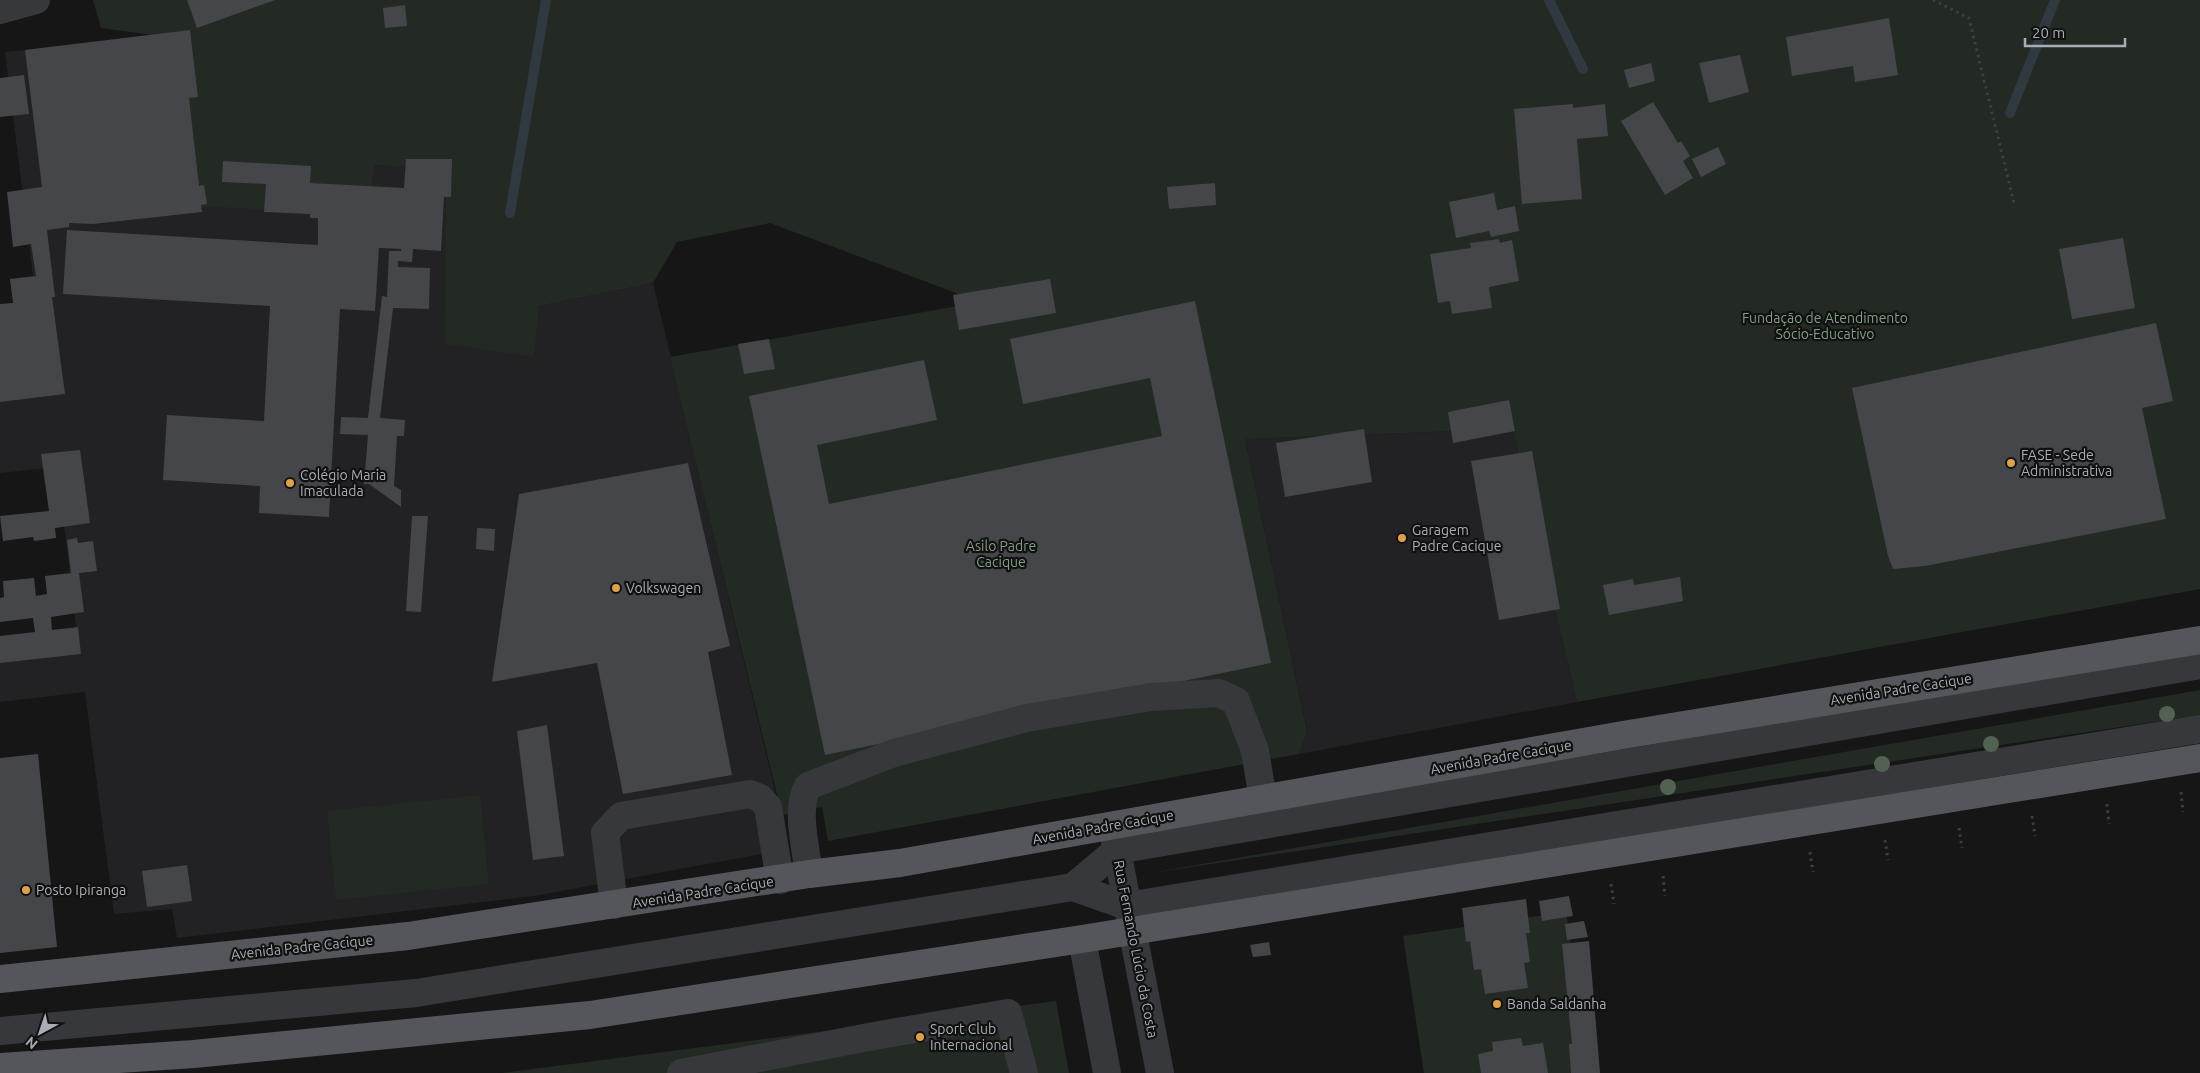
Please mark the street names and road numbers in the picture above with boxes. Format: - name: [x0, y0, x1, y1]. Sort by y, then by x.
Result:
- street label: Avenida Padre Cacique: [1829, 670, 1973, 708]
- street label: Avenida Padre Cacique: [1429, 737, 1573, 777]
- street label: Avenida Padre Cacique: [1031, 807, 1175, 847]
- street label: Rua Fernando Lúcio da Costa: [1111, 859, 1161, 1039]
- street label: Avenida Padre Cacique: [631, 873, 775, 911]
- street label: Avenida Padre Cacique: [230, 932, 374, 962]

